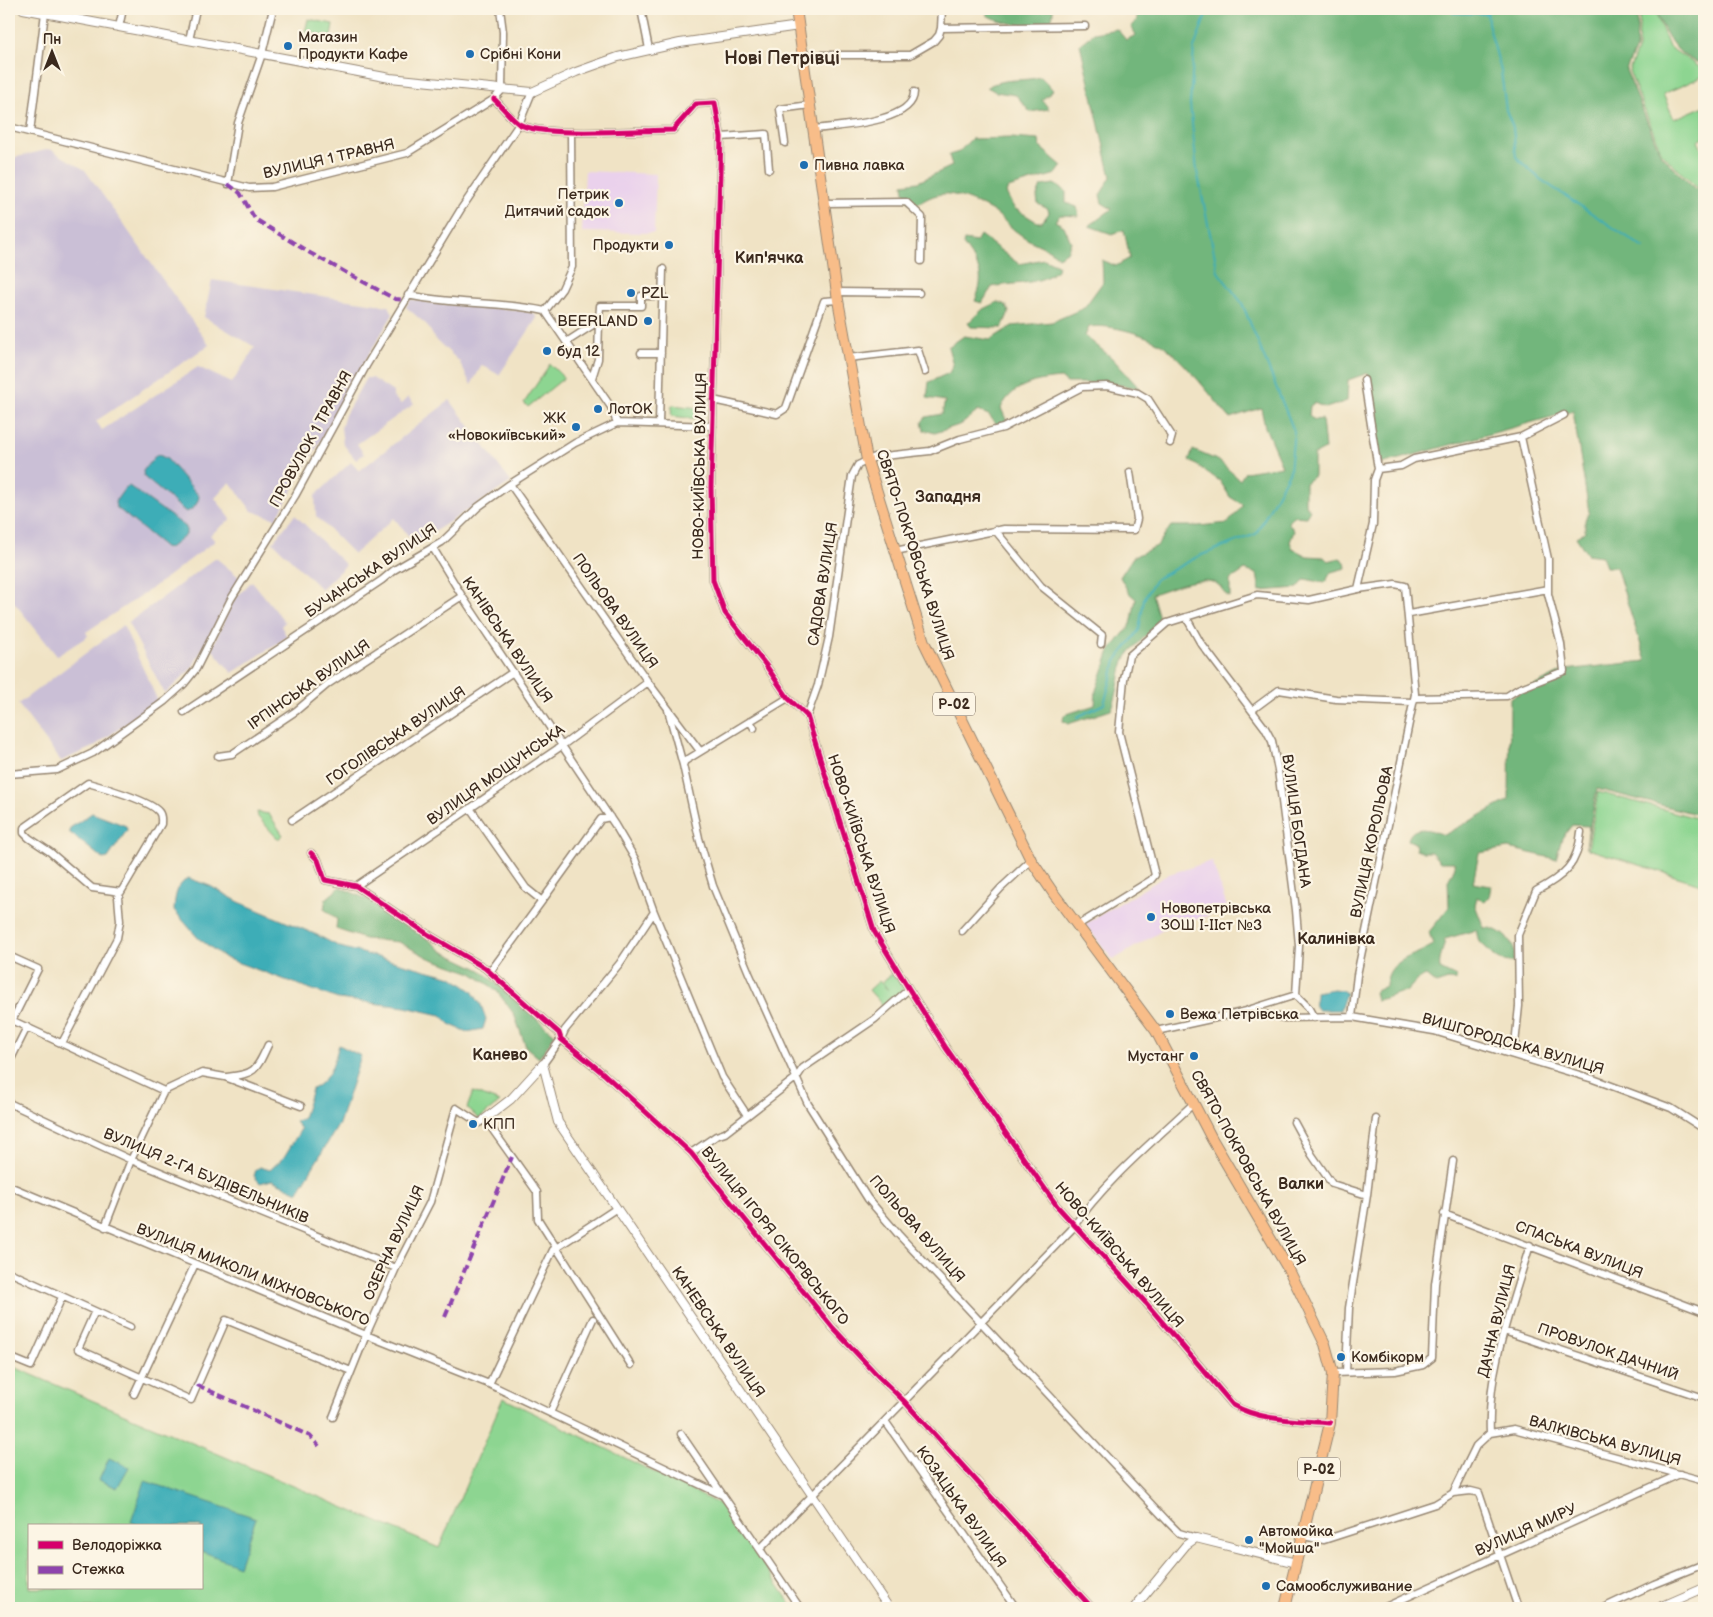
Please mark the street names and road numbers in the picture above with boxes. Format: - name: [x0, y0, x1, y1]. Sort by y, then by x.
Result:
- street label: ВУЛИЦЯ 1 ТРАВНЯ: [261, 135, 397, 183]
- street label: ПРОВУЛОК 1 ТРАВНЯ: [266, 367, 356, 511]
- street label: НОВО-КИЇВСЬКА ВУЛИЦЯ: [689, 372, 711, 560]
- street label: СВЯТО-ПОКРОВСЬКА ВУЛИЦЯ: [872, 447, 958, 663]
- street label: БУЧАНСЬКА ВУЛИЦЯ: [301, 520, 441, 622]
- street label: САДОВА ВУЛИЦЯ: [804, 521, 842, 647]
- street label: ПОЛЬОВА ВУЛИЦЯ: [568, 550, 662, 672]
- street label: КАНІВСЬКА ВУЛИЦЯ: [458, 573, 556, 707]
- street label: ІРПІНСЬКА ВУЛИЦЯ: [244, 636, 374, 734]
- street label: ГОГОЛІВСЬКА ВУЛИЦЯ: [323, 682, 469, 790]
- road number: Р-02: [933, 692, 975, 716]
- street label: ВУЛИЦЯ МОЩУНСЬКА: [424, 720, 569, 830]
- street label: НОВО-КИЇВСЬКА ВУЛИЦЯ: [823, 752, 899, 936]
- street label: ВУЛИЦЯ БОГДАНА: [1277, 753, 1315, 890]
- street label: ВУЛИЦЯ КОРОЛЬОВА: [1347, 763, 1398, 920]
- street label: ВИШГОРОДСЬКА ВУЛИЦЯ: [1420, 1009, 1606, 1079]
- street label: СВЯТО-ПОКРОВСЬКА ВУЛИЦЯ: [1186, 1067, 1310, 1269]
- street label: ВУЛИЦЯ 2-ГА БУДІВЕЛЬНИКІВ: [100, 1124, 312, 1228]
- street label: ВУЛИЦЯ ІГОРЯ СІКОРВСЬКОГО: [697, 1143, 853, 1329]
- street label: ПОЛЬОВА ВУЛИЦЯ: [865, 1171, 969, 1287]
- street label: НОВО-КИЇВСЬКА ВУЛИЦЯ: [1050, 1178, 1188, 1332]
- street label: ОЗЕРНА ВУЛИЦЯ: [359, 1182, 429, 1304]
- street label: СПАСЬКА ВУЛИЦЯ: [1512, 1217, 1646, 1283]
- street label: ВУЛИЦЯ МИКОЛИ МІХНОВСЬКОГО: [134, 1219, 373, 1331]
- street label: ДАЧНА ВУЛИЦЯ: [1474, 1262, 1520, 1380]
- street label: КАНЕВСЬКА ВУЛИЦЯ: [667, 1263, 769, 1401]
- street label: ПРОВУЛОК ДАЧНИЙ: [1535, 1319, 1681, 1385]
- street label: ВАЛКІВСЬКА ВУЛИЦЯ: [1527, 1412, 1683, 1470]
- street label: КОЗАЦЬКА ВУЛИЦЯ: [912, 1442, 1010, 1572]
- road number: Р-02: [1298, 1458, 1340, 1480]
- street label: ВУЛИЦЯ МИРУ: [1472, 1499, 1580, 1561]

